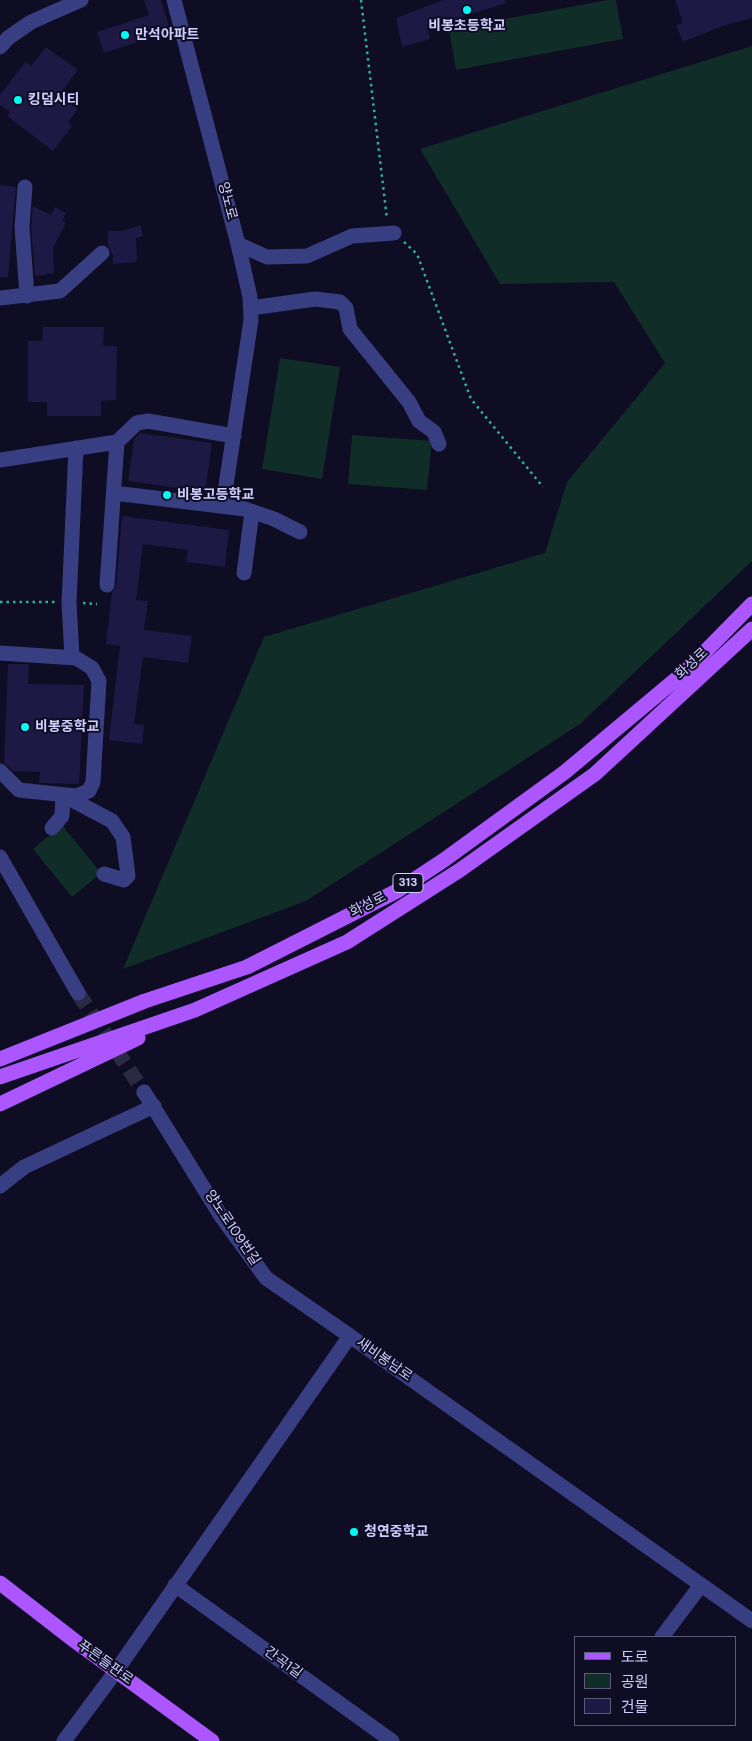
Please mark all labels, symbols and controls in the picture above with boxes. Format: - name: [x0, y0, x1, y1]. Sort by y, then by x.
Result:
- marker: 비봉초등학교: [461, 4, 473, 16]
- place label: 비봉초등학교: [428, 18, 506, 34]
- place label: 만석아파트: [135, 27, 199, 43]
- marker: 만석아파트: [119, 29, 131, 41]
- place label: 킹덤시티: [28, 92, 80, 108]
- marker: 킹덤시티: [12, 94, 24, 106]
- street label: 양노로: [214, 180, 240, 222]
- place label: 비봉고등학교: [177, 487, 254, 503]
- marker: 비봉고등학교: [161, 489, 173, 501]
- street label: 화성로: [672, 645, 712, 683]
- place label: 비봉중학교: [35, 719, 99, 735]
- marker: 비봉중학교: [19, 721, 31, 733]
- road number: 313: [393, 874, 423, 892]
- street label: 화성로: [347, 889, 389, 921]
- street label: 양노로109번길: [201, 1187, 263, 1269]
- street label: 새비봉남로: [353, 1335, 415, 1385]
- place label: 청연중학교: [364, 1524, 428, 1540]
- marker: 청연중학교: [348, 1526, 360, 1538]
- legend: [574, 1636, 737, 1726]
- street label: 푸른들판로: [74, 1637, 136, 1689]
- street label: 간곡1길: [261, 1644, 305, 1682]
- text: 도로: [621, 1647, 649, 1667]
- text: 공원: [621, 1672, 649, 1692]
- text: 건물: [621, 1697, 649, 1717]

